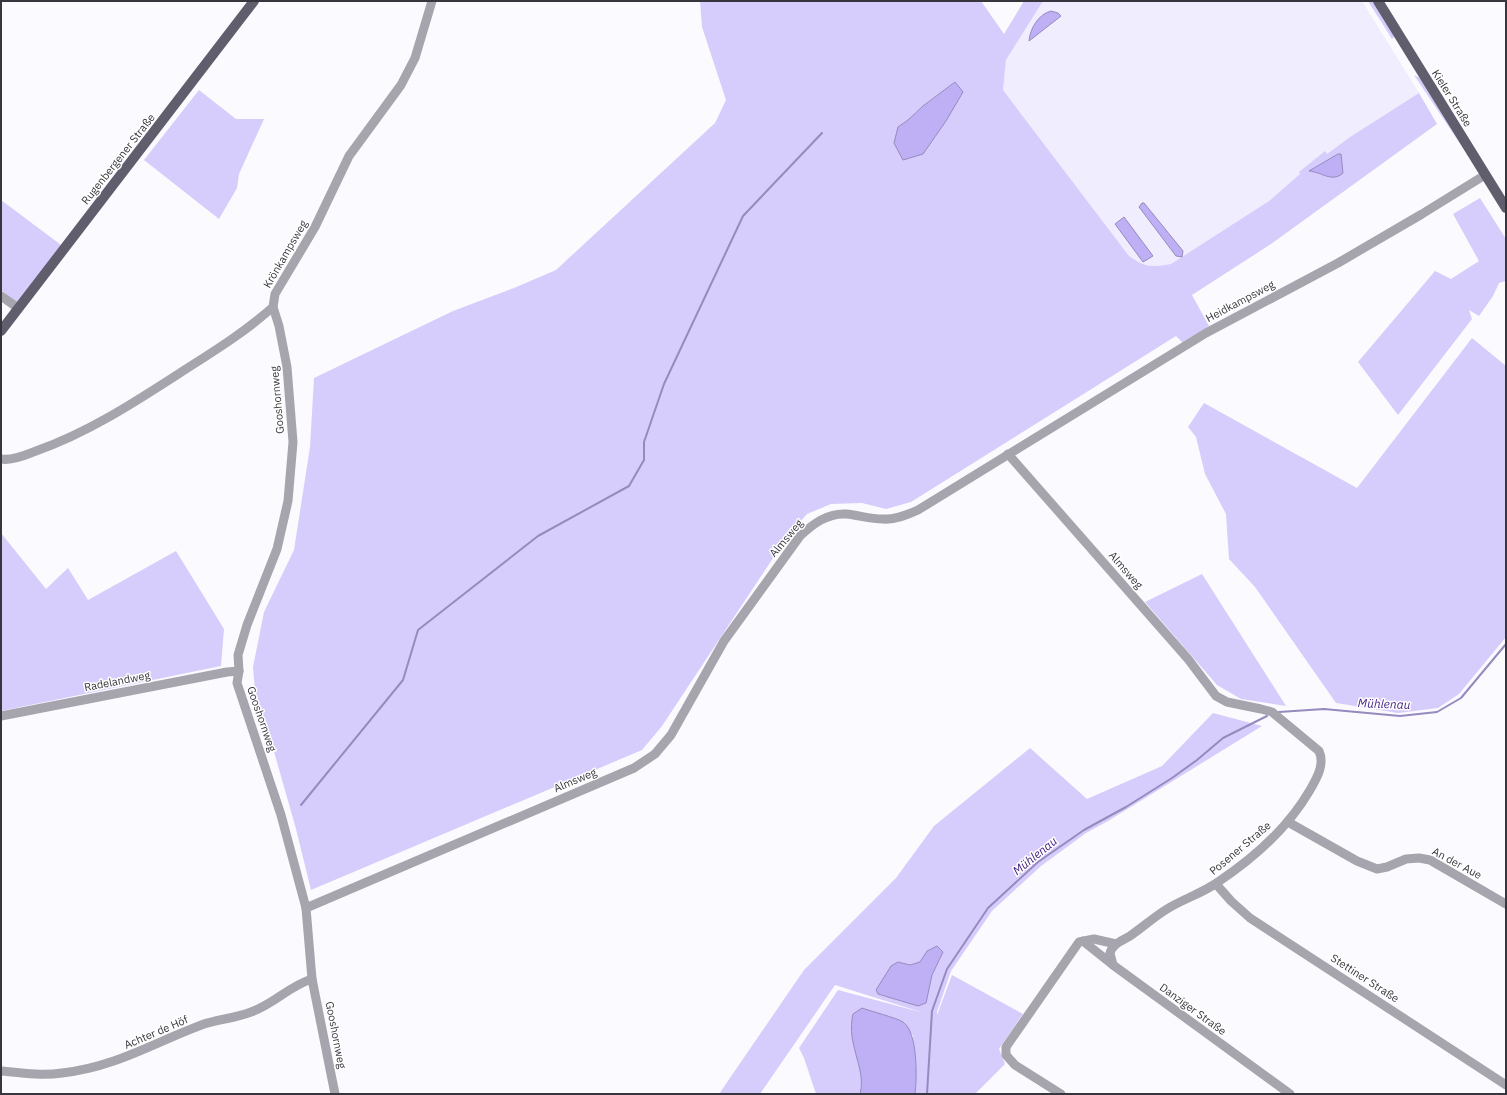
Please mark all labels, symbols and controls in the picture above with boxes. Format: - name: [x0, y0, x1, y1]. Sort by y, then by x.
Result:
- street label: Kieler Straße: [1429, 67, 1475, 129]
- street label: Rugenbergener Straße: [78, 111, 158, 207]
- street label: Krönkampsweg: [260, 217, 310, 291]
- street label: Heidkampsweg: [1203, 277, 1277, 325]
- street label: Gooshornweg: [267, 365, 287, 435]
- street label: Almsweg: [766, 516, 806, 560]
- street label: Almsweg: [1106, 548, 1146, 592]
- street label: Radelandweg: [83, 668, 151, 694]
- street label: Gooshornweg: [244, 684, 280, 754]
- water label: Mühlenau: [1357, 695, 1411, 712]
- street label: Almsweg: [551, 765, 599, 795]
- street label: Posener Straße: [1206, 818, 1274, 878]
- water label: Mühlenau: [1009, 833, 1060, 878]
- street label: An der Aue: [1430, 844, 1484, 882]
- street label: Stettiner Straße: [1328, 951, 1402, 1005]
- street label: Danziger Straße: [1157, 980, 1229, 1038]
- street label: Gooshornweg: [323, 1000, 349, 1070]
- street label: Achter de Höf: [122, 1012, 190, 1052]

